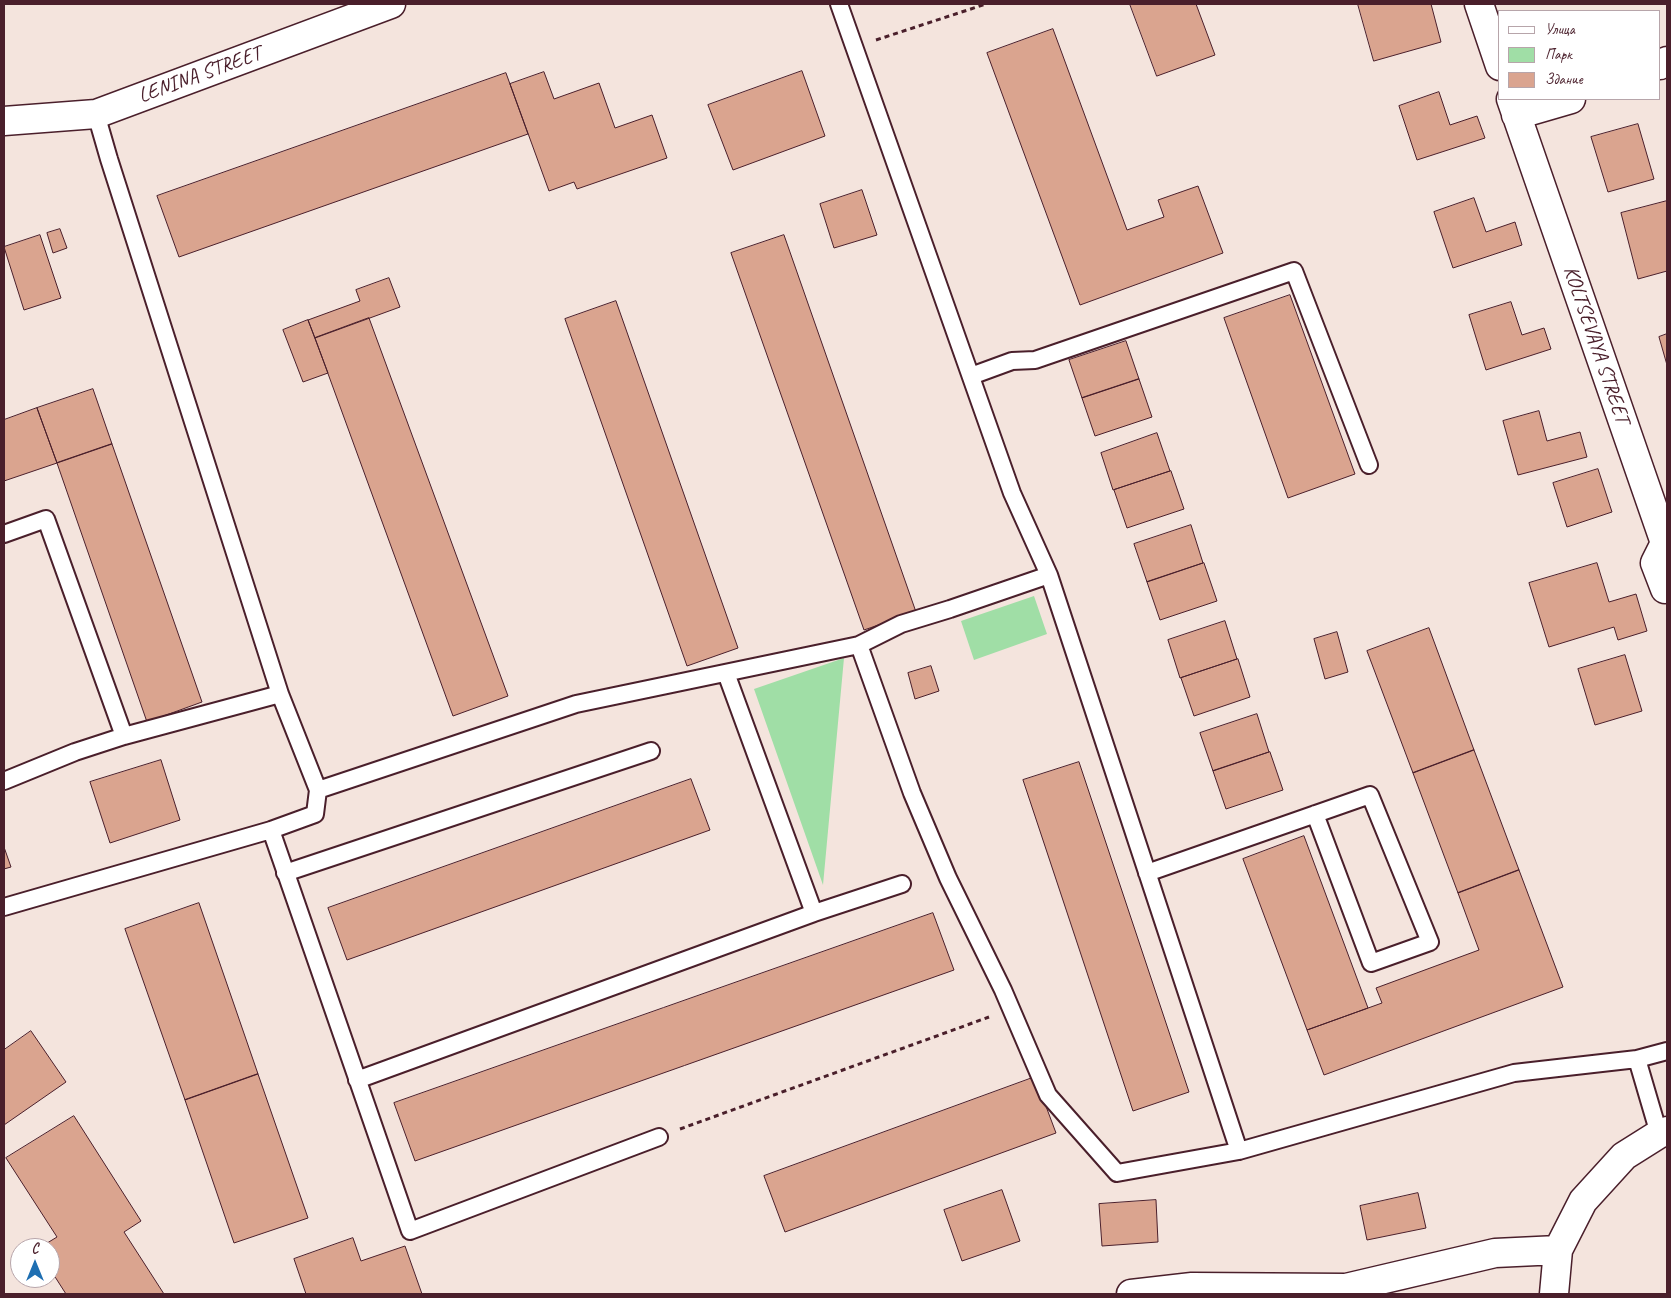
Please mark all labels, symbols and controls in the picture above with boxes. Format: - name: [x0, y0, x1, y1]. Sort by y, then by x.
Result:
- legend: [1498, 10, 1661, 100]
- text: Улица: [1545, 20, 1575, 39]
- street label: LENINA STREET: [135, 41, 265, 109]
- text: Парк: [1545, 45, 1572, 64]
- text: Здание: [1545, 70, 1583, 89]
- street label: KOLTSEVAYA STREET: [1557, 263, 1635, 427]
- north arrow: [10, 1238, 60, 1288]
- text: С: [32, 1240, 38, 1257]

